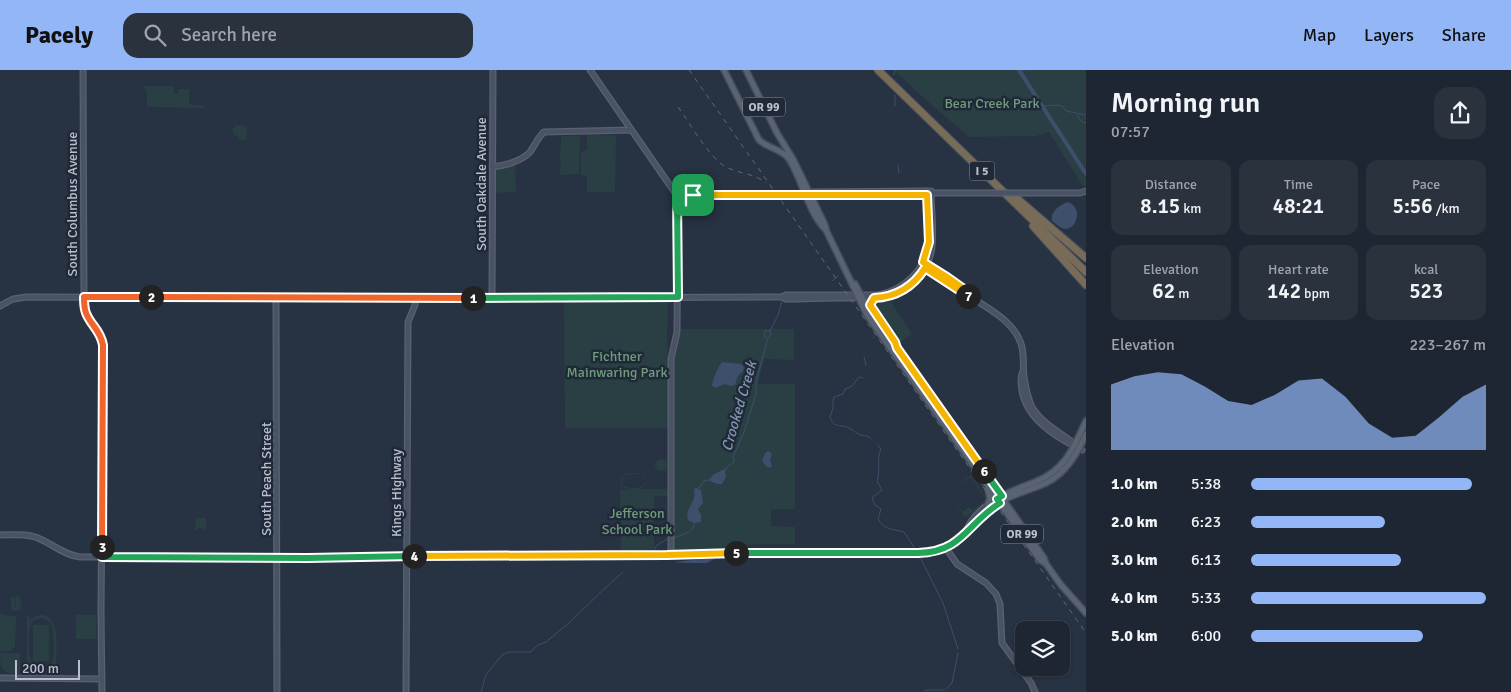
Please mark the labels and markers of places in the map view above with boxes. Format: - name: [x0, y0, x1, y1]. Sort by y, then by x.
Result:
- pin: [672, 174, 714, 216]
- pin: 2: [138, 284, 164, 310]
- pin: 7: [956, 284, 980, 308]
- pin: 1: [460, 286, 486, 310]
- pin: 6: [972, 458, 996, 484]
- pin: 3: [90, 534, 114, 560]
- pin: 5: [724, 540, 748, 566]
- pin: 4: [402, 544, 426, 568]

